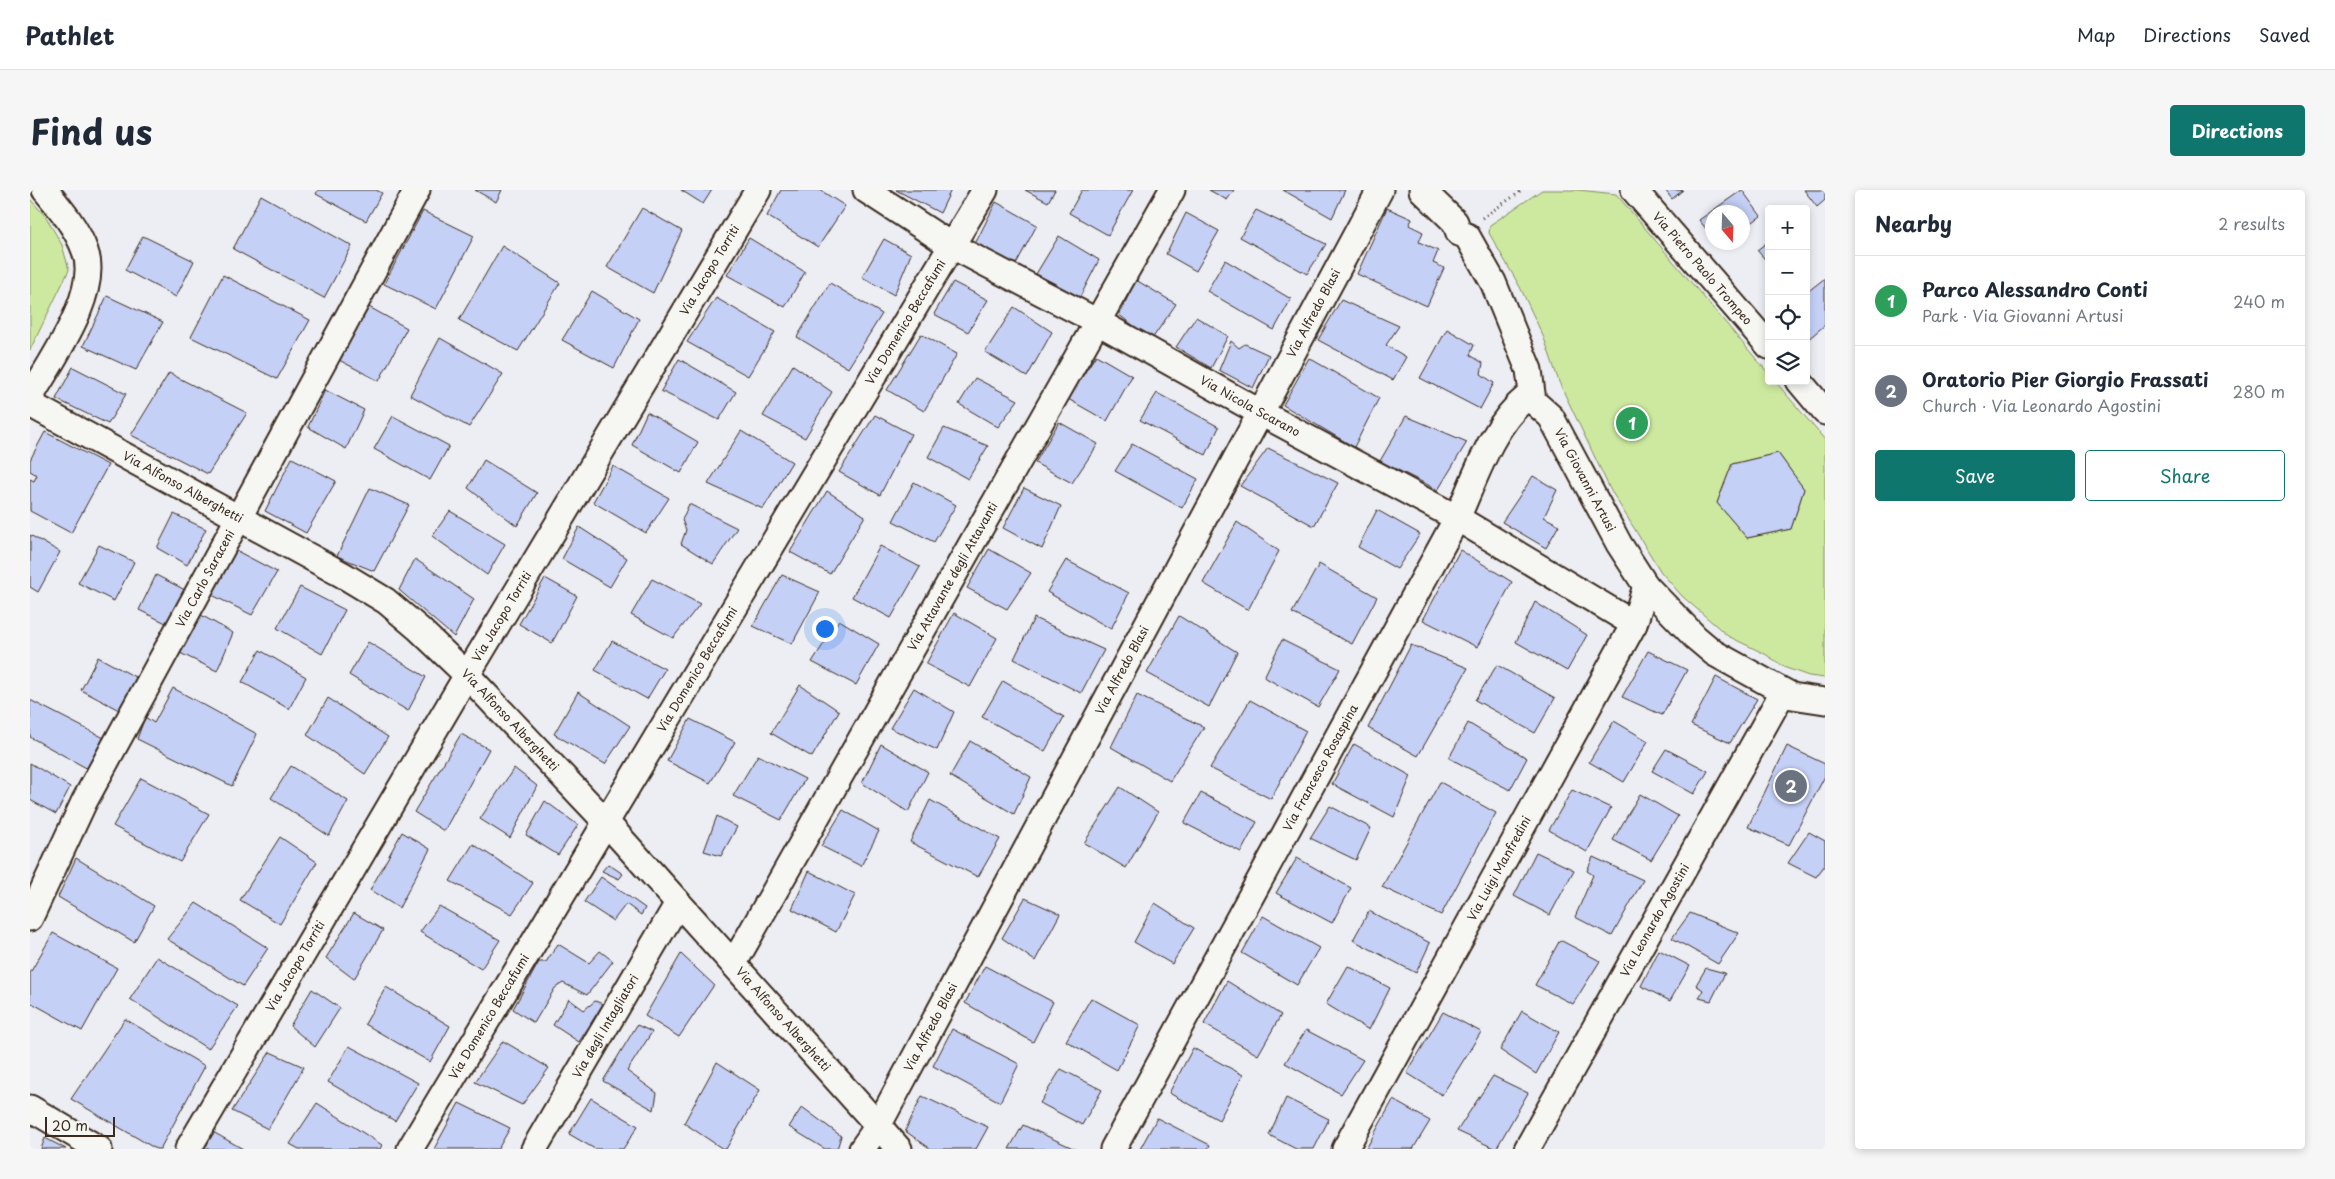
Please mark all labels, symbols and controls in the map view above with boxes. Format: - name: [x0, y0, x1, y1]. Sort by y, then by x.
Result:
- text: Pathlet: [25, 17, 115, 53]
- text: Map: [2077, 21, 2115, 48]
- text: Directions: [2143, 21, 2231, 48]
- text: Saved: [2259, 21, 2310, 48]
- text: Find us: [30, 104, 152, 157]
- button: Directions: [2170, 105, 2305, 156]
- north arrow: [1705, 205, 1750, 250]
- map controls: [1765, 205, 1810, 385]
- button: +: [1765, 205, 1810, 250]
- text: Nearby: [1875, 207, 1952, 239]
- street label: Via Pietro Paolo Trompeo: [1649, 208, 1757, 329]
- text: 2 results: [2218, 211, 2285, 235]
- street label: Via Jacopo Torriti: [675, 221, 743, 319]
- button: −: [1765, 250, 1810, 295]
- street label: Via Domenico Beccafumi: [860, 256, 950, 388]
- street label: Via Alfredo Blasi: [1282, 265, 1344, 361]
- text: Parco Alessandro Conti: [1922, 275, 2148, 303]
- text: 1: [1887, 289, 1895, 313]
- text: 240 m: [2233, 289, 2285, 313]
- button: locate: [1765, 295, 1810, 340]
- text: Park · Via Giovanni Artusi: [1922, 303, 2123, 327]
- button: layers: [1765, 340, 1810, 385]
- text: Oratorio Pier Giorgio Frassati: [1922, 365, 2208, 393]
- street label: Via Nicola Scarano: [1197, 371, 1304, 441]
- text: 2: [1885, 379, 1897, 403]
- text: 280 m: [2233, 379, 2285, 403]
- text: Church · Via Leonardo Agostini: [1922, 393, 2161, 417]
- pin: 1: [1616, 404, 1648, 442]
- street label: Via Giovanni Artusi: [1551, 425, 1621, 535]
- street label: Via Alfonso Alberghetti: [120, 446, 247, 527]
- button: Save: [1875, 450, 2075, 501]
- button: Share: [2085, 450, 2285, 501]
- street label: Via Attavante degli Attavanti: [903, 498, 1001, 654]
- street label: Via Carlo Saraceni: [171, 526, 238, 630]
- street label: Via Jacopo Torriti: [467, 567, 535, 665]
- street label: Via Domenico Beccafumi: [652, 603, 741, 735]
- your location: [812, 616, 838, 642]
- street label: Via Alfredo Blasi: [1090, 622, 1153, 718]
- street label: Via Alfonso Alberghetti: [458, 664, 563, 775]
- street label: Via Francesco Rosaspina: [1278, 700, 1362, 834]
- pin: 2: [1775, 767, 1807, 805]
- street label: Via Luigi Manfredini: [1462, 812, 1535, 924]
- street label: Via Leonardo Agostini: [1615, 860, 1693, 980]
- street label: Via Jacopo Torriti: [261, 917, 329, 1015]
- street label: Via Domenico Beccafumi: [444, 950, 533, 1083]
- street label: Via Alfonso Alberghetti: [732, 962, 835, 1075]
- street label: Via degli Intagliatori: [567, 971, 642, 1081]
- street label: Via Alfredo Blasi: [899, 979, 961, 1074]
- scale bar: [45, 1114, 115, 1137]
- text: 20 m: [52, 1115, 88, 1136]

